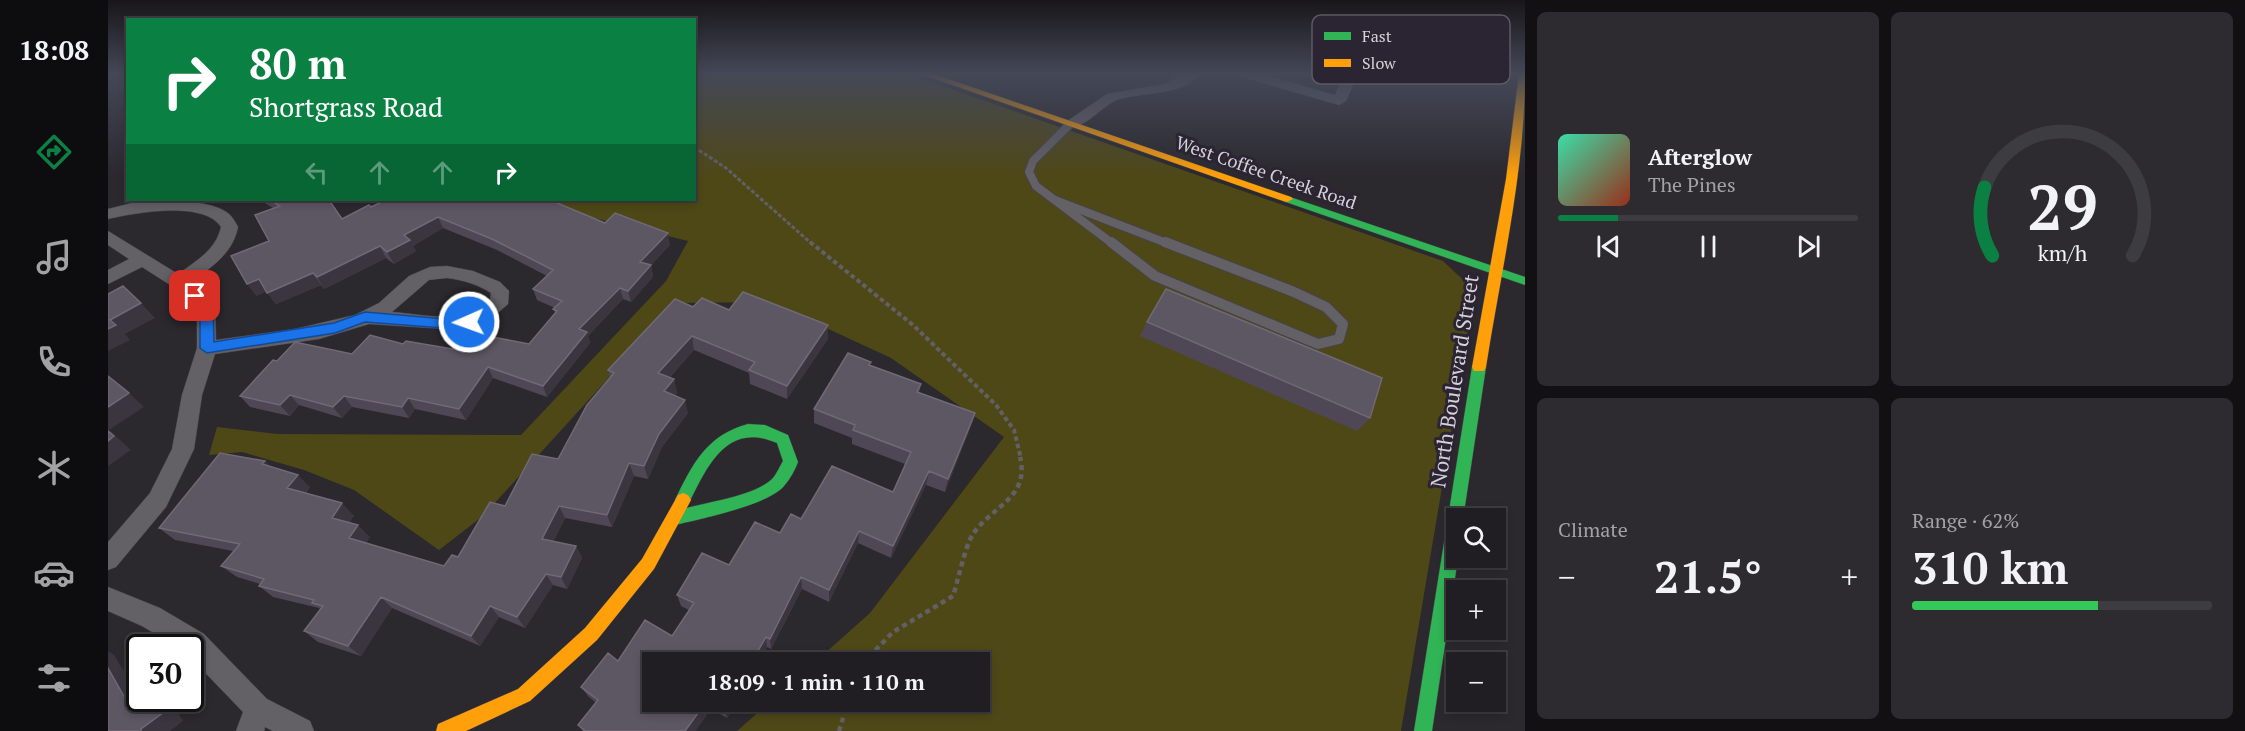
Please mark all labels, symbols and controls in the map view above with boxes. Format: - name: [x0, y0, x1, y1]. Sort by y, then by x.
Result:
- legend: [1312, 15, 1510, 84]
- text: Fast: [1362, 25, 1392, 47]
- text: 18:08: [19, 32, 89, 68]
- text: 80 m: [249, 35, 347, 91]
- icon: right: [150, 42, 228, 120]
- text: Slow: [1362, 52, 1396, 74]
- text: Shortgrass Road: [249, 89, 443, 125]
- street label: West Coffee Creek Road: [1173, 130, 1360, 214]
- icon: directions: [33, 131, 75, 173]
- text: Afterglow: [1648, 142, 1752, 171]
- icon: left: [300, 156, 333, 189]
- icon: ahead: [363, 156, 396, 189]
- icon: ahead: [426, 156, 459, 189]
- icon: right: [489, 156, 522, 189]
- text: 29: [2027, 165, 2097, 248]
- text: The Pines: [1648, 171, 1736, 198]
- icon: previous: [1592, 230, 1625, 263]
- icon: pause: [1692, 230, 1725, 263]
- icon: next: [1792, 230, 1825, 263]
- icon: music: [33, 236, 75, 278]
- text: km/h: [2037, 239, 2087, 267]
- pin: [169, 270, 220, 321]
- street label: North Boulevard Street: [1423, 272, 1485, 489]
- icon: arrive: [178, 279, 211, 312]
- position arrow: [437, 290, 501, 354]
- icon: phone: [33, 341, 75, 383]
- icon: climate: [33, 447, 75, 489]
- text: Range · 62%: [1912, 507, 2019, 534]
- map controls: [1446, 508, 1506, 712]
- button: search: [1446, 508, 1506, 568]
- text: Climate: [1558, 516, 1628, 543]
- text: 310 km: [1912, 537, 2068, 597]
- text: 21.5°: [1654, 546, 1762, 606]
- icon: car: [33, 552, 75, 594]
- text: −: [1558, 555, 1576, 598]
- text: +: [1840, 555, 1858, 598]
- button: +: [1446, 580, 1506, 640]
- speed limit sign: 30: [126, 634, 204, 712]
- button: −: [1446, 652, 1506, 712]
- icon: filters: [33, 657, 75, 699]
- text: 18:09 · 1 min · 110 m: [707, 667, 925, 696]

